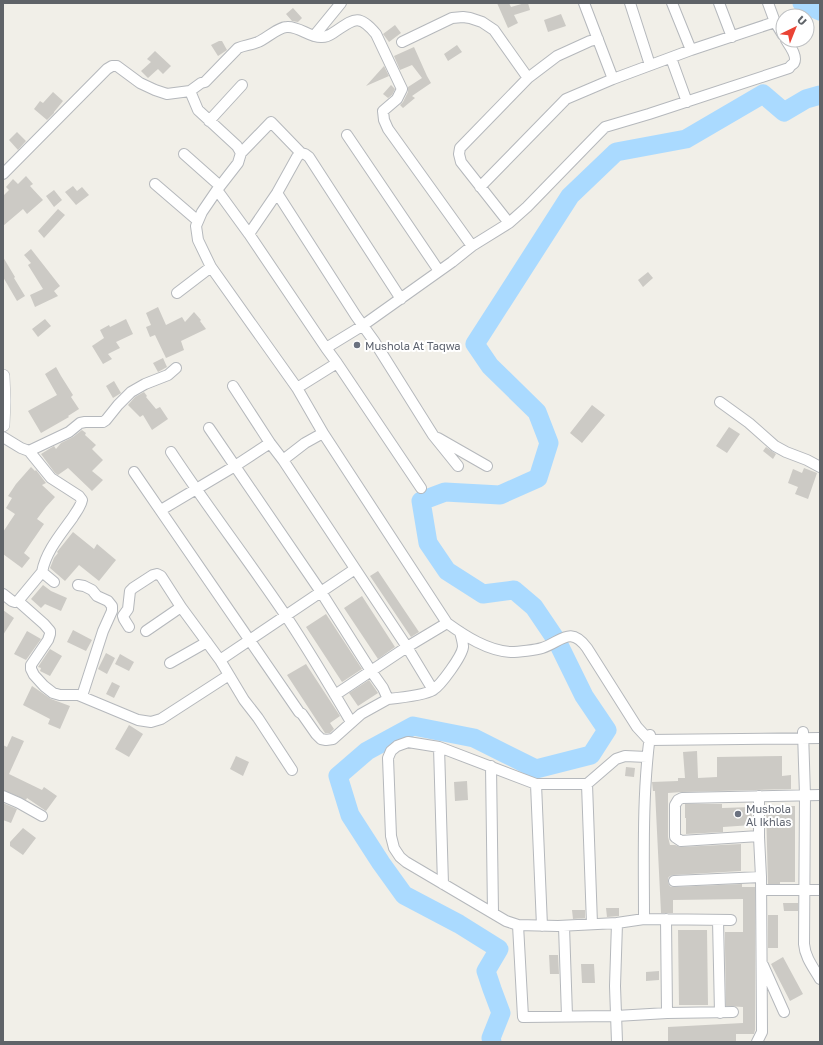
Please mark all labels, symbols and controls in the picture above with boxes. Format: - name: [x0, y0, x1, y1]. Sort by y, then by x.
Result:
- north arrow: [775, 8, 815, 48]
- text: U: [795, 13, 810, 28]
- place label: Mushola At Taqwa: [365, 339, 461, 352]
- marker: Mushola At Taqwa: [352, 340, 362, 350]
- place label: Mushola Al Ikhlas: [746, 802, 792, 828]
- marker: Mushola Al Ikhlas: [733, 809, 743, 819]

